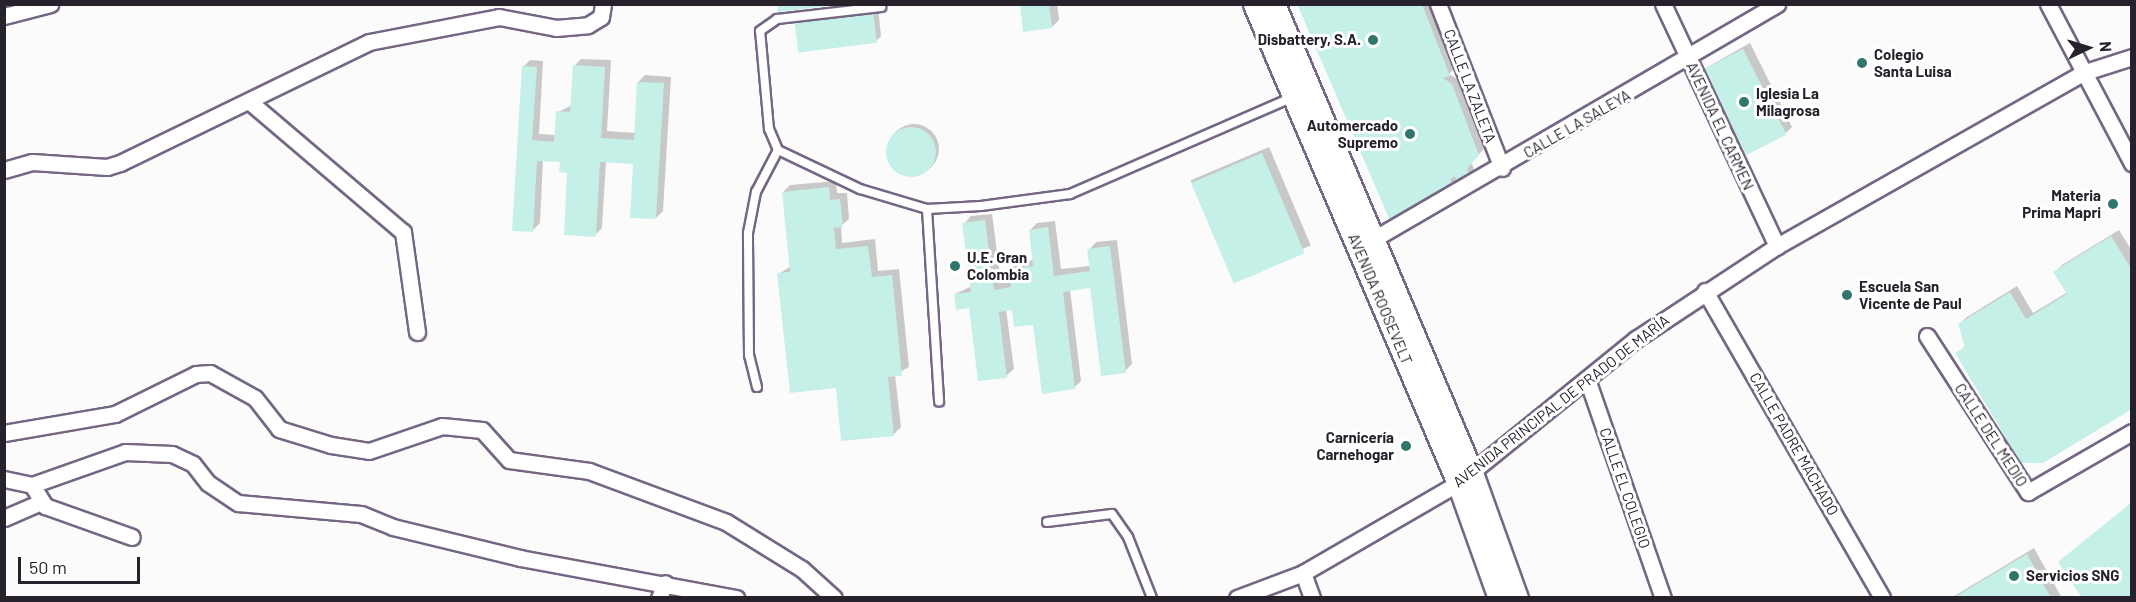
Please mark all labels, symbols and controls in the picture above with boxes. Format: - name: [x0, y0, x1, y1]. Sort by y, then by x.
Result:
- north arrow: [2058, 18, 2118, 78]
- street label: CALLE LA ZALETA: [1440, 27, 1500, 145]
- place label: Disbattery, S.A.: [1258, 31, 1361, 49]
- marker: Disbattery, S.A.: [1366, 33, 1380, 47]
- text: N: [2097, 41, 2116, 53]
- place label: Colegio Santa Luisa: [1874, 45, 1952, 80]
- marker: Colegio Santa Luisa: [1855, 56, 1869, 70]
- street label: AVENIDA EL CARMEN: [1682, 59, 1758, 193]
- place label: Iglesia La Milagrosa: [1756, 84, 1820, 119]
- street label: CALLE LA SALEYA: [1520, 86, 1634, 162]
- marker: Iglesia La Milagrosa: [1737, 95, 1751, 109]
- place label: Automercado Supremo: [1307, 116, 1398, 151]
- marker: Automercado Supremo: [1403, 127, 1417, 141]
- place label: Materia Prima Mapri: [2022, 186, 2101, 221]
- marker: Materia Prima Mapri: [2106, 197, 2120, 211]
- street label: AVENIDA ROOSEVELT: [1344, 231, 1416, 367]
- place label: U.E. Gran Colombia: [967, 248, 1029, 283]
- marker: U.E. Gran Colombia: [948, 259, 962, 273]
- place label: Escuela San Vicente de Paul: [1859, 277, 1962, 312]
- marker: Escuela San Vicente de Paul: [1840, 288, 1854, 302]
- street label: AVENIDA PRINCIPAL DE PRADO DE MARÍA: [1449, 311, 1673, 491]
- street label: CALLE PADRE MACHADO: [1746, 369, 1842, 519]
- street label: CALLE DEL MEDIO: [1951, 380, 2031, 490]
- street label: CALLE EL COLEGIO: [1596, 425, 1654, 551]
- place label: Carnicería Carnehogar: [1316, 428, 1394, 463]
- marker: Carnicería Carnehogar: [1399, 439, 1413, 453]
- scale bar: [21, 545, 142, 583]
- text: 50 m: [29, 556, 67, 578]
- place label: Servicios SNG: [2026, 567, 2119, 585]
- marker: Servicios SNG: [2007, 569, 2021, 583]

